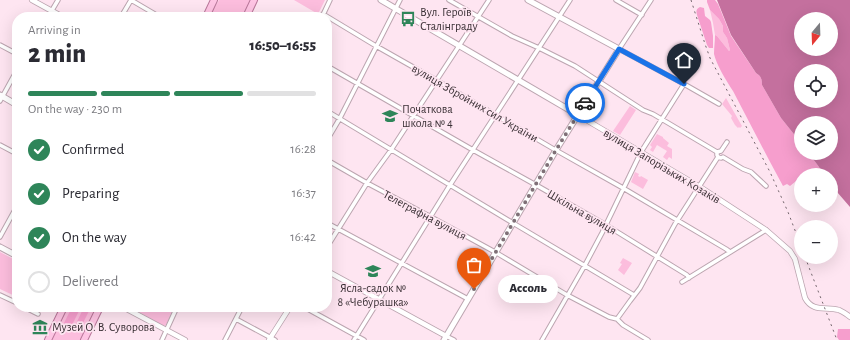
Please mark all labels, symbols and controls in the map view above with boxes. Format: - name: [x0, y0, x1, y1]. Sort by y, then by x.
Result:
- place label: Вул. Героїв Сталінграду: [420, 6, 478, 33]
- bus stop icon: Вул. Героїв Сталінграду: [399, 10, 417, 28]
- north arrow: [794, 12, 838, 56]
- map controls: [794, 12, 838, 264]
- text: Arriving in: [28, 24, 81, 37]
- text: 16:50–16:55: [249, 38, 316, 53]
- text: 2 min: [28, 41, 86, 67]
- pin: [667, 43, 701, 84]
- icon: home: [673, 49, 695, 71]
- street label: вулиця Збройних сил України: [409, 62, 540, 145]
- button: locate: [794, 64, 838, 108]
- courier: [565, 83, 605, 123]
- icon: car: [574, 92, 596, 114]
- text: On the way · 230 m: [28, 103, 122, 116]
- place label: Початкова школа № 4: [402, 103, 453, 129]
- school or university icon: Початкова школа № 4: [381, 107, 399, 125]
- button: layers: [794, 116, 838, 160]
- street label: вулиця Запорізьких Козаків: [601, 126, 723, 207]
- icon: check: [28, 139, 50, 161]
- text: Confirmed: [62, 142, 124, 157]
- text: 16:28: [290, 143, 316, 156]
- button: +: [794, 168, 838, 212]
- icon: check: [28, 183, 50, 205]
- text: Preparing: [62, 186, 119, 201]
- text: 16:37: [292, 187, 316, 200]
- street label: Шкільна вулиця: [545, 187, 619, 238]
- street label: Телеграфна вулиця: [381, 188, 469, 243]
- button: −: [794, 220, 838, 264]
- icon: check: [28, 227, 50, 249]
- text: On the way: [62, 230, 127, 245]
- text: 16:42: [290, 231, 316, 244]
- pin: [457, 248, 491, 289]
- icon: bag: [463, 254, 485, 276]
- school or university icon: Ясла-садок № 8 «Чебурашка»: [364, 262, 382, 280]
- text: Delivered: [62, 274, 119, 289]
- callout: Ассоль: [498, 275, 558, 303]
- place label: Ясла-садок № 8 «Чебурашка»: [337, 282, 409, 309]
- text: Ассоль: [509, 282, 547, 295]
- museum icon: Музей О. В. Суворова: [31, 318, 49, 336]
- place label: Музей О. В. Суворова: [52, 321, 155, 334]

